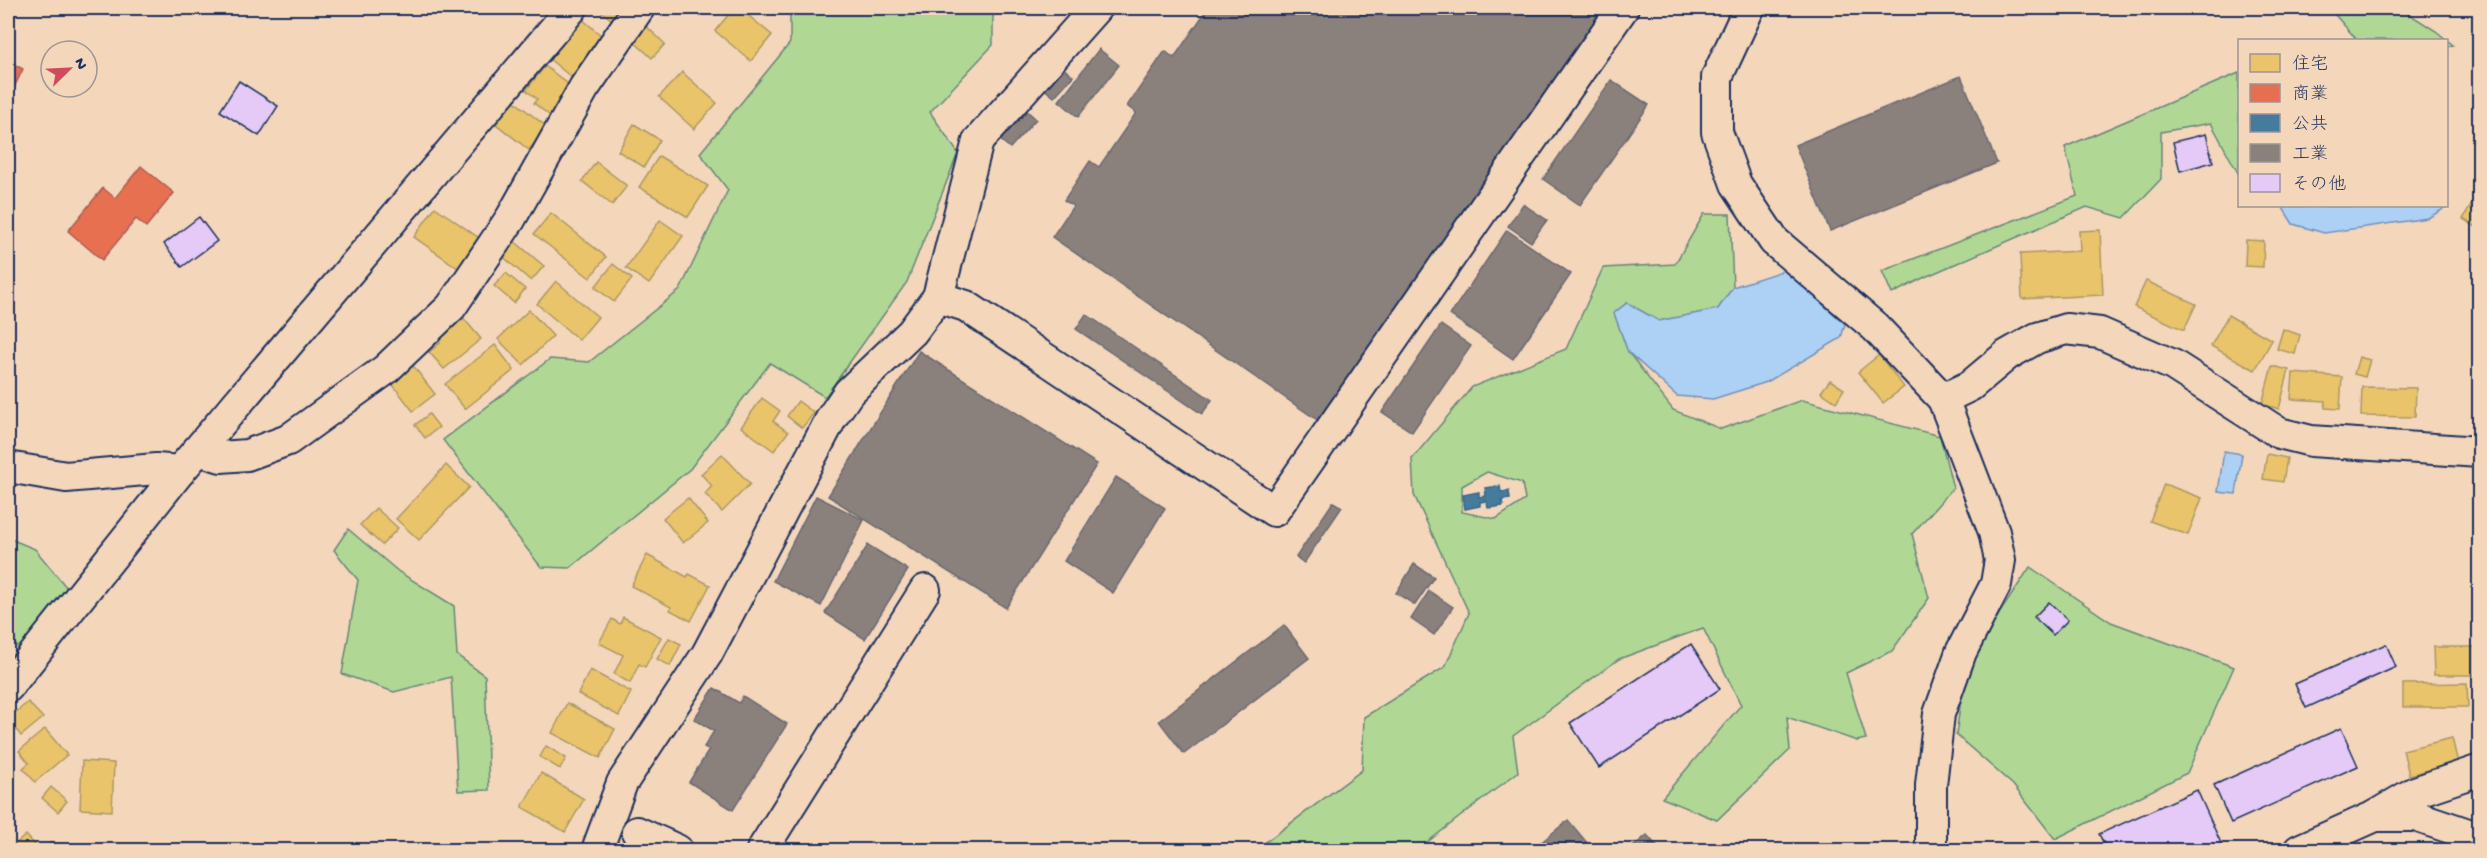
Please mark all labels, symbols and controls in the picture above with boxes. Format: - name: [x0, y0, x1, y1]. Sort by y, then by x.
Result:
- north arrow: [39, 39, 99, 99]
- legend: [2238, 39, 2448, 207]
- text: 住宅: [2292, 54, 2328, 76]
- text: N: [69, 56, 91, 73]
- text: 商業: [2292, 84, 2328, 106]
- text: 公共: [2292, 114, 2328, 136]
- text: 工業: [2292, 144, 2328, 166]
- text: その他: [2292, 175, 2346, 196]

